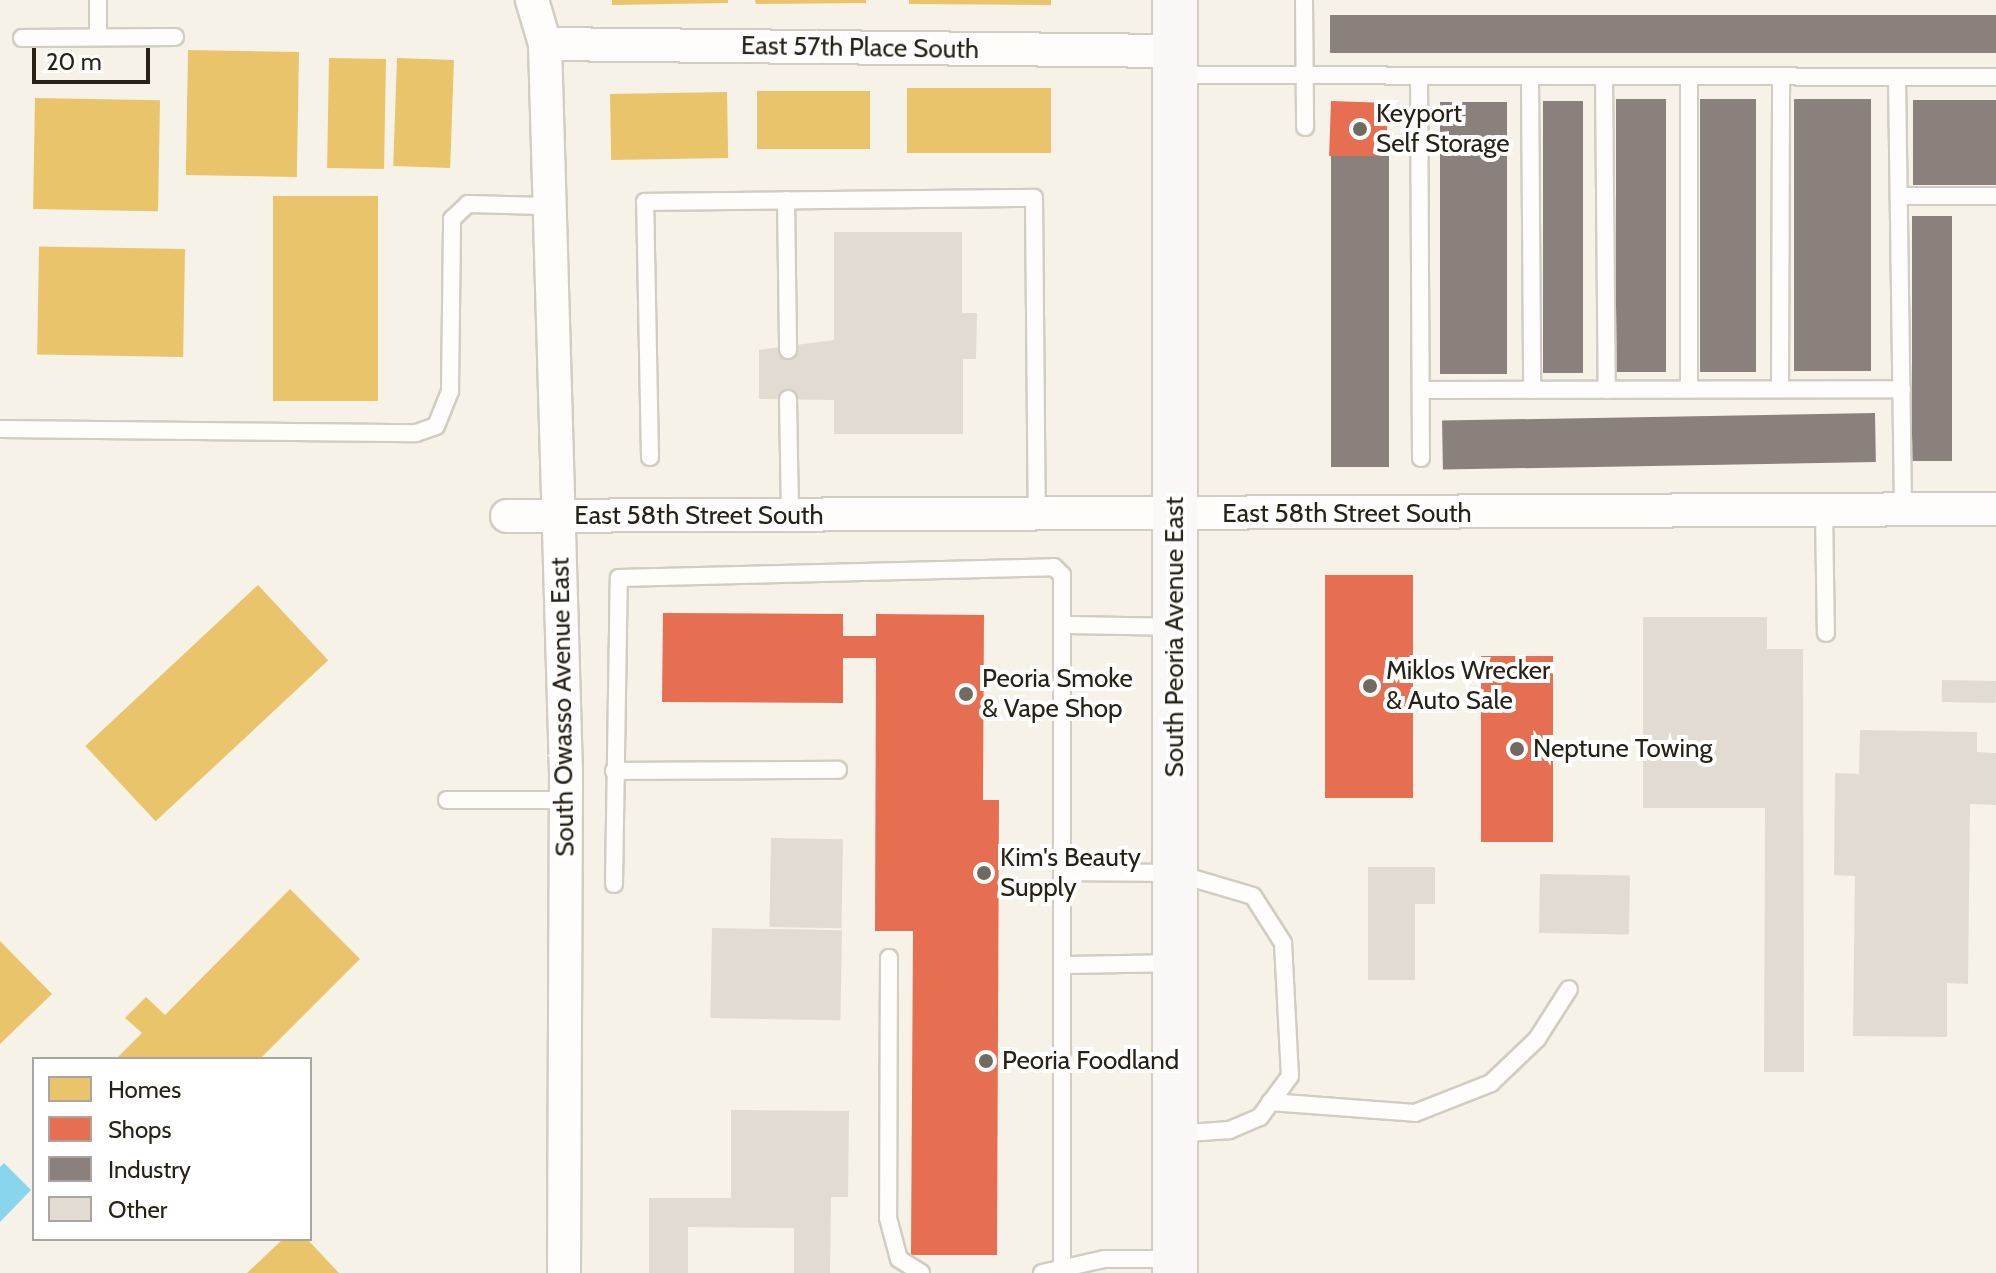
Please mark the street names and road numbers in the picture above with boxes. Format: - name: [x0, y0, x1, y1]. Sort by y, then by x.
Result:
- street label: East 57th Place South: [741, 30, 979, 66]
- street label: South Peoria Avenue East: [1159, 497, 1191, 777]
- street label: East 58th Street South: [1222, 498, 1472, 530]
- street label: East 58th Street South: [574, 500, 824, 532]
- street label: South Owasso Avenue East: [545, 557, 581, 857]

